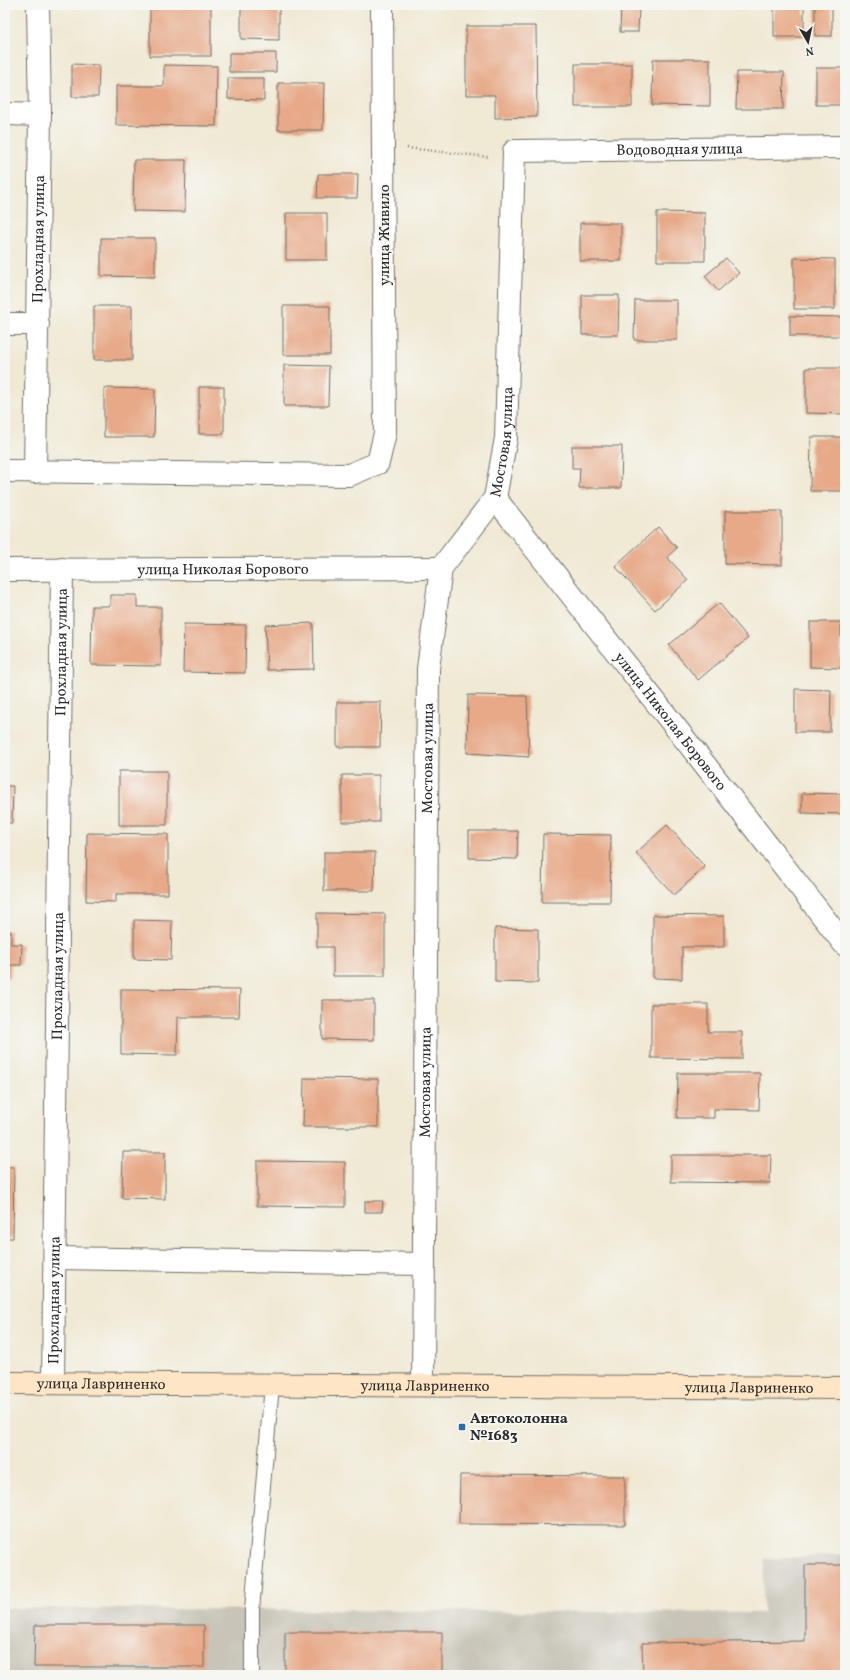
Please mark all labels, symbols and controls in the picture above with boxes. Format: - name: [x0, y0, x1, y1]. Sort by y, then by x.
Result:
- north arrow: [788, 22, 828, 62]
- text: N: [804, 42, 814, 58]
- street label: Водоводная улица: [616, 139, 743, 162]
- street label: Прохладная улица: [28, 175, 51, 303]
- street label: улица Живило: [375, 184, 396, 286]
- street label: Мостовая улица: [486, 386, 519, 499]
- street label: улица Николая Борового: [137, 560, 309, 581]
- street label: Прохладная улица: [51, 588, 74, 716]
- street label: улица Николая Борового: [608, 648, 731, 796]
- street label: Мостовая улица: [418, 702, 440, 814]
- street label: Прохладная улица: [48, 912, 70, 1040]
- street label: Мостовая улица: [416, 1026, 438, 1138]
- street label: Прохладная улица: [44, 1236, 67, 1364]
- street label: улица Лавриненко: [36, 1374, 166, 1396]
- street label: улица Лавриненко: [360, 1376, 490, 1398]
- street label: улица Лавриненко: [684, 1378, 814, 1400]
- place label: Автоколонна №1683: [470, 1409, 568, 1447]
- marker: Автоколонна №1683: [457, 1422, 467, 1432]

